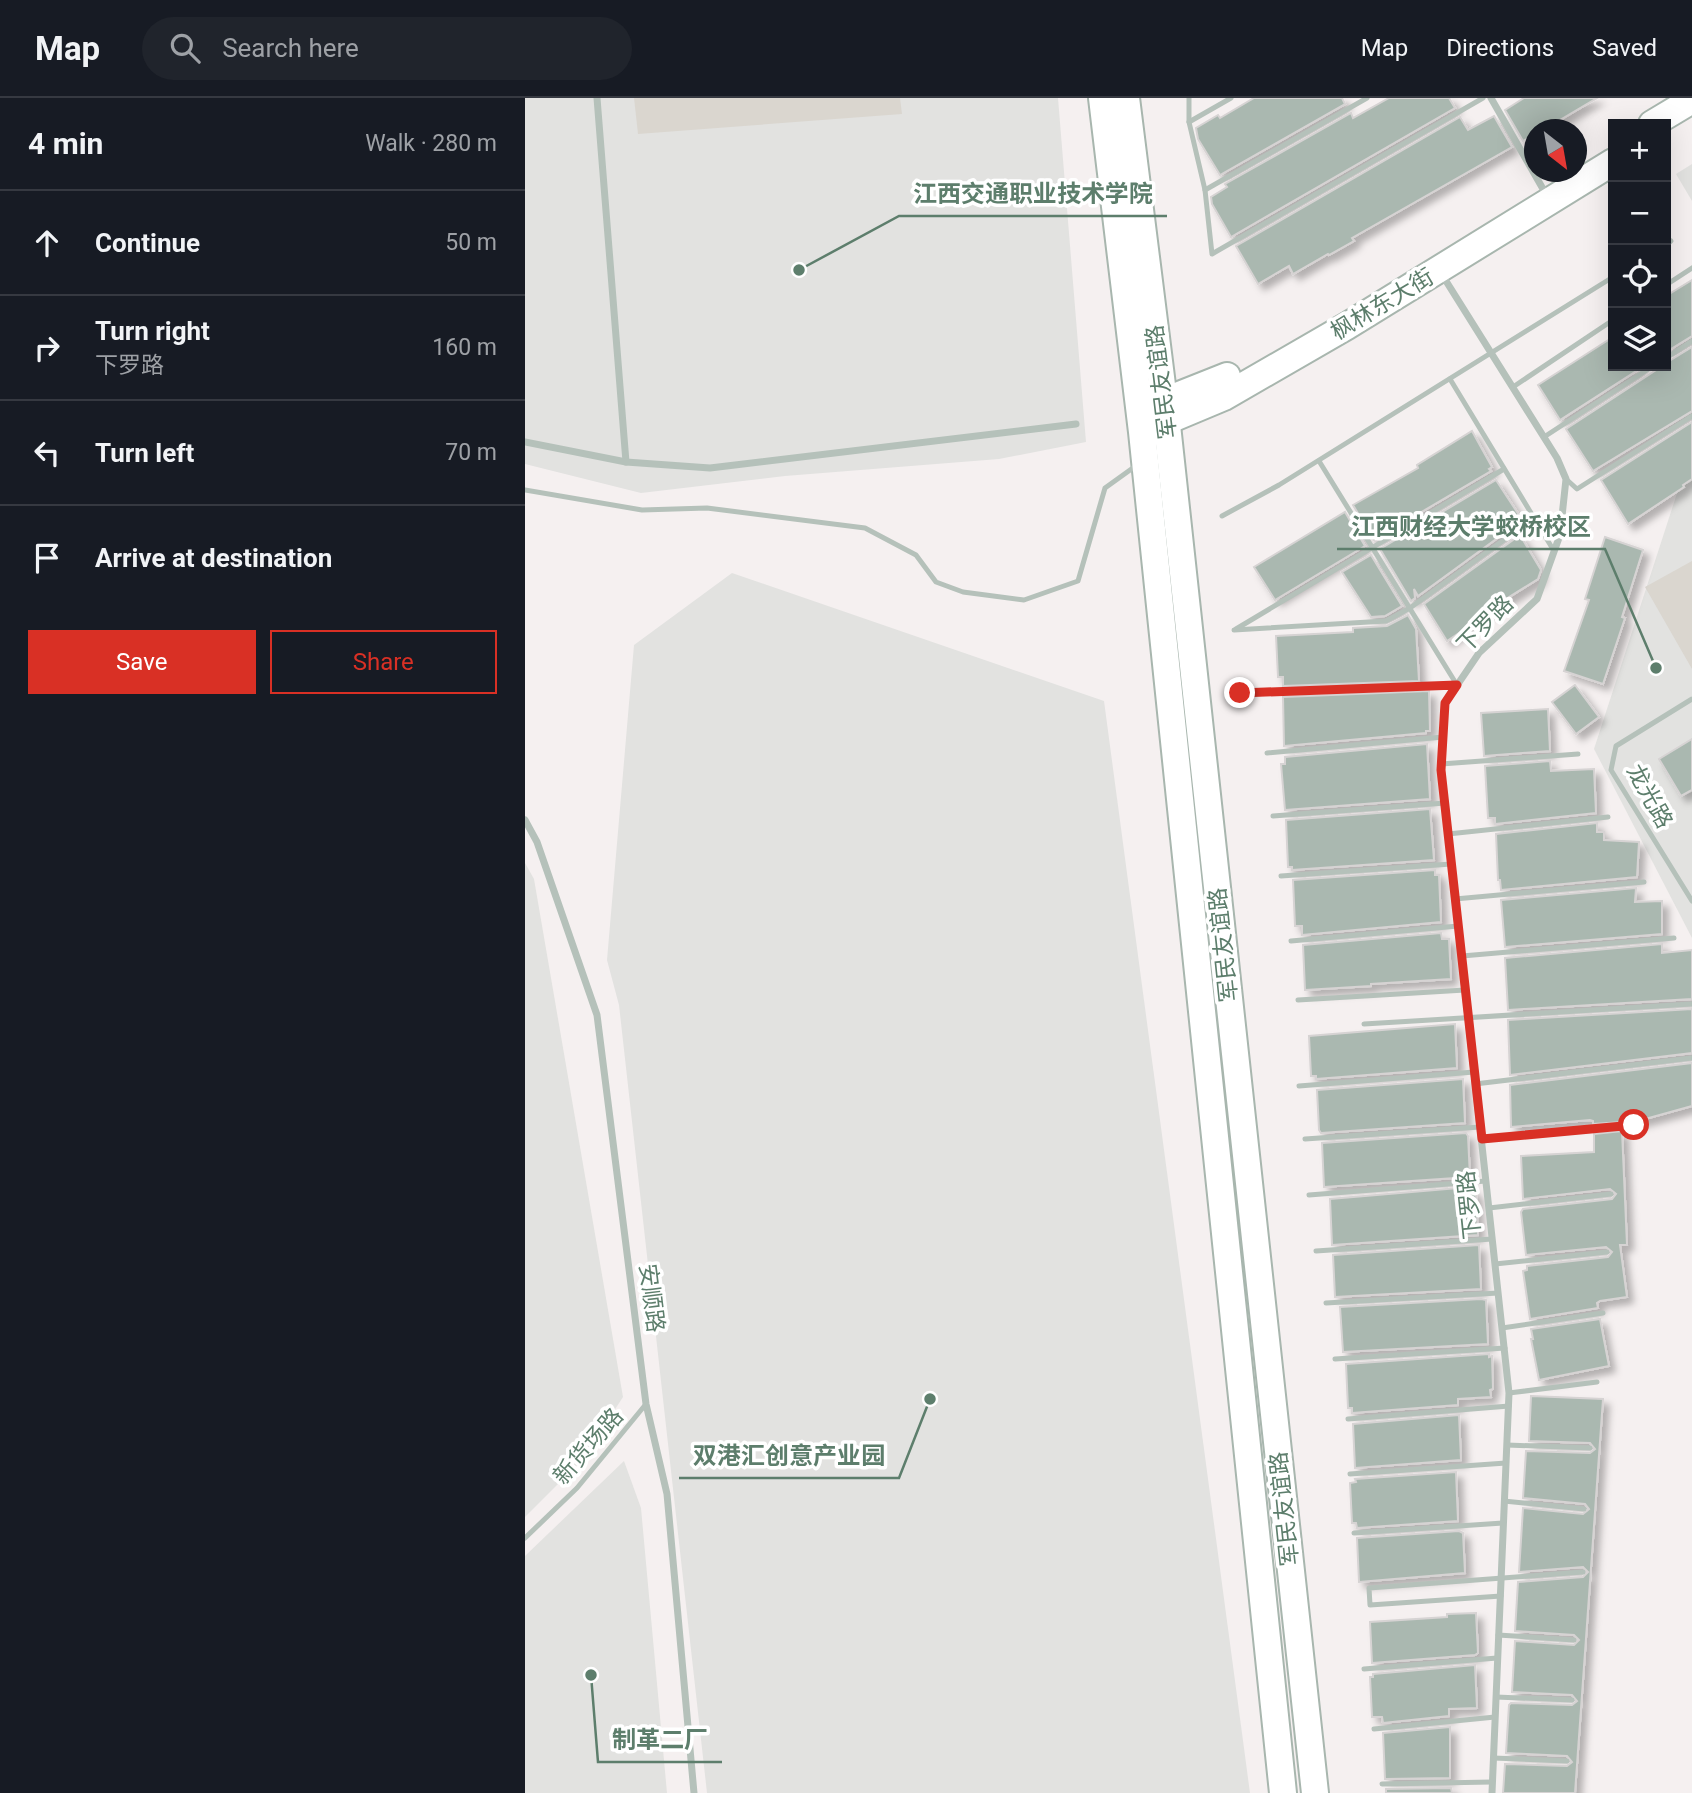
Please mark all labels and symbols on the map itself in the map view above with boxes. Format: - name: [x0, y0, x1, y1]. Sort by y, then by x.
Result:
- north arrow: [1524, 119, 1587, 182]
- callout: 江西交通职业技术学院: [899, 171, 1167, 216]
- text: 江西交通职业技术学院: [913, 180, 1153, 208]
- street label: 枫林东大街: [1326, 263, 1438, 346]
- street label: 军民友谊路: [1141, 323, 1182, 441]
- callout: 江西财经大学蛟桥校区: [1337, 504, 1605, 549]
- text: 江西财经大学蛟桥校区: [1351, 513, 1591, 541]
- street label: 下罗路: [1452, 590, 1519, 659]
- route end: [1224, 677, 1255, 708]
- street label: 龙光路: [1621, 760, 1678, 833]
- street label: 军民友谊路: [1204, 886, 1243, 1004]
- route start: [1618, 1109, 1649, 1140]
- street label: 下罗路: [1452, 1169, 1487, 1241]
- street label: 安顺路: [634, 1262, 669, 1334]
- street label: 新货场路: [548, 1403, 629, 1490]
- callout: 双港汇创意产业园: [679, 1433, 899, 1478]
- text: 双港汇创意产业园: [693, 1442, 885, 1470]
- street label: 军民友谊路: [1265, 1450, 1304, 1568]
- callout: 制革二厂: [598, 1717, 722, 1762]
- text: 制革二厂: [612, 1726, 708, 1754]

